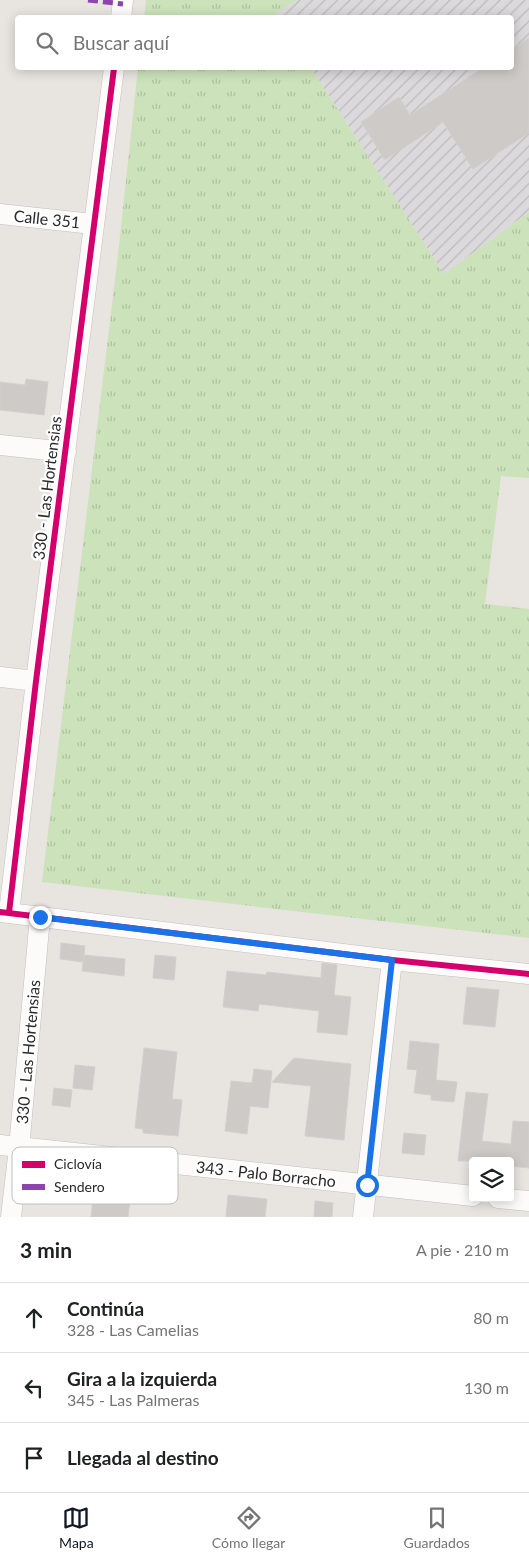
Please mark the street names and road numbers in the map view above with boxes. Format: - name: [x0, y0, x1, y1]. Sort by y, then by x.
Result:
- street label: Calle 351: [13, 206, 81, 231]
- street label: 330 - Las Hortensias: [28, 415, 65, 561]
- street label: 330 - Las Hortensias: [12, 979, 43, 1125]
- street label: 343 - Palo Borracho: [195, 1157, 337, 1190]

